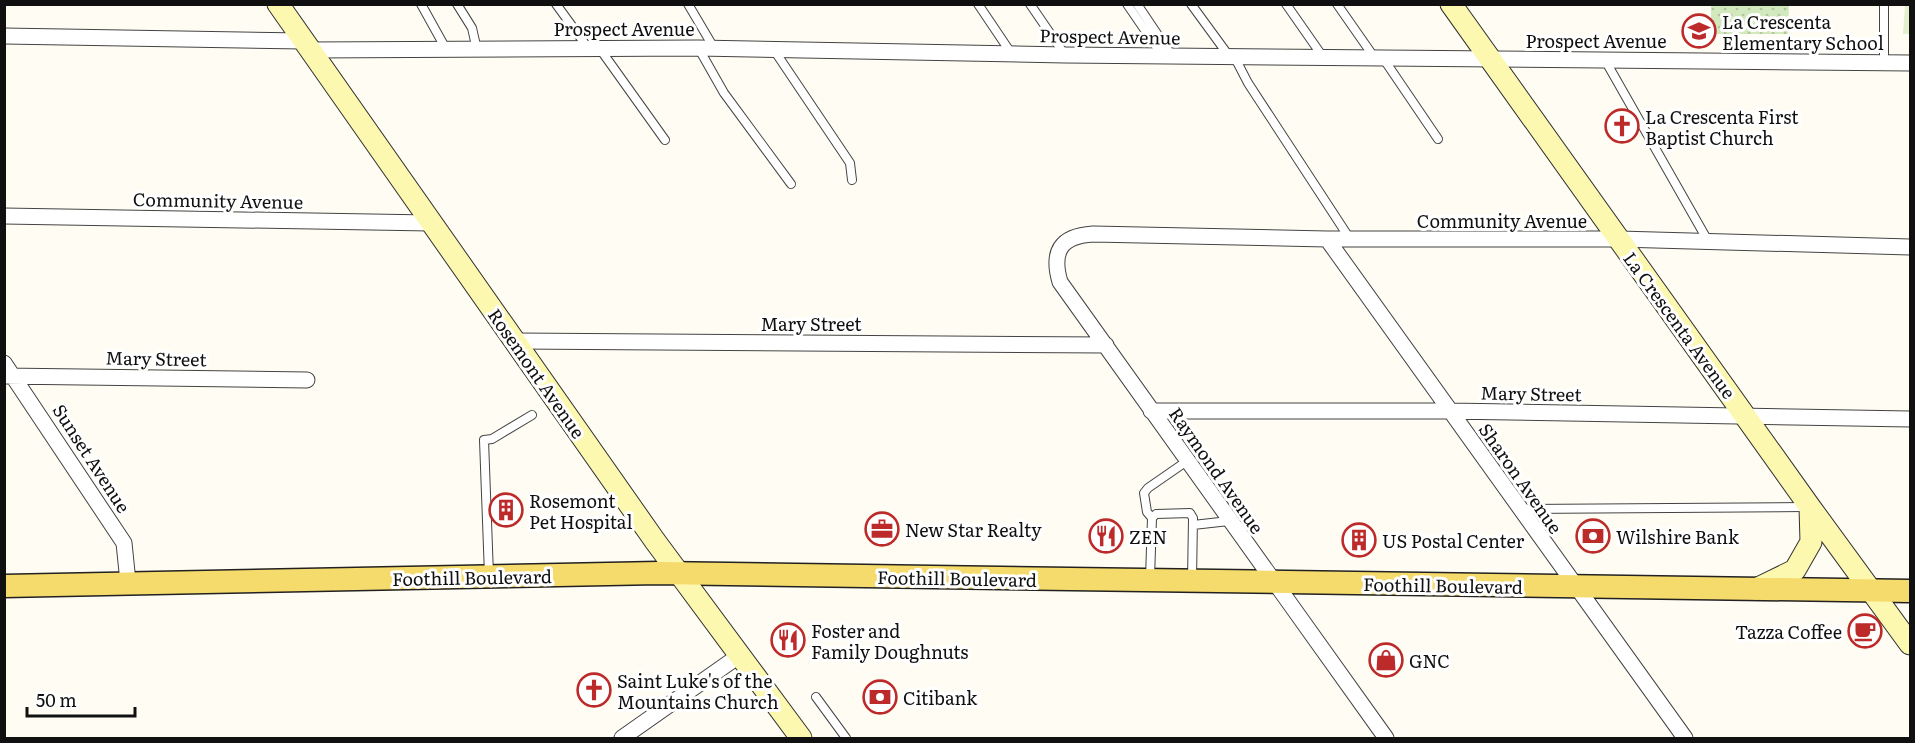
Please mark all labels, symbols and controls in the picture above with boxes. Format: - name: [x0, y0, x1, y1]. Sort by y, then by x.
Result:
- place label: La Crescenta Elementary School: [1722, 8, 1884, 56]
- school or university icon: La Crescenta Elementary School: [1681, 13, 1717, 49]
- street label: Prospect Avenue: [553, 15, 695, 42]
- street label: Prospect Avenue: [1039, 21, 1181, 51]
- street label: Prospect Avenue: [1525, 27, 1667, 54]
- place label: La Crescenta First Baptist Church: [1645, 103, 1799, 151]
- church icon: La Crescenta First Baptist Church: [1604, 108, 1640, 144]
- street label: Community Avenue: [133, 185, 303, 215]
- street label: Community Avenue: [1417, 207, 1587, 234]
- street label: La Crescenta Avenue: [1617, 246, 1743, 404]
- street label: Rosemont Avenue: [482, 302, 592, 444]
- street label: Mary Street: [760, 310, 862, 337]
- street label: Mary Street: [105, 344, 208, 372]
- street label: Mary Street: [1480, 379, 1583, 407]
- street label: Sunset Avenue: [47, 398, 137, 518]
- street label: Raymond Avenue: [1163, 401, 1271, 539]
- street label: Sharon Avenue: [1473, 417, 1569, 539]
- place label: Rosemont Pet Hospital: [529, 487, 633, 535]
- building icon: Rosemont Pet Hospital: [488, 492, 524, 528]
- office icon: New Star Realty: [864, 511, 900, 547]
- place label: New Star Realty: [905, 516, 1042, 543]
- restaurant icon: ZEN: [1088, 518, 1124, 554]
- bank icon: Wilshire Bank: [1575, 518, 1611, 554]
- building icon: US Postal Center: [1341, 522, 1377, 558]
- place label: ZEN: [1129, 523, 1167, 550]
- place label: Wilshire Bank: [1616, 523, 1740, 550]
- place label: US Postal Center: [1382, 527, 1525, 554]
- street label: Foothill Boulevard: [392, 562, 552, 592]
- street label: Foothill Boulevard: [877, 563, 1037, 593]
- street label: Foothill Boulevard: [1363, 570, 1523, 600]
- cafe icon: Tazza Coffee: [1847, 613, 1883, 649]
- place label: Foster and Family Doughnuts: [811, 617, 968, 665]
- place label: Tazza Coffee: [1735, 618, 1842, 645]
- restaurant icon: Foster and Family Doughnuts: [770, 622, 806, 658]
- shop icon: GNC: [1368, 642, 1404, 678]
- place label: GNC: [1409, 647, 1450, 674]
- place label: Saint Luke's of the Mountains Church: [617, 667, 779, 715]
- church icon: Saint Luke's of the Mountains Church: [576, 672, 612, 708]
- bank icon: Citibank: [862, 679, 898, 715]
- scale bar: [27, 680, 135, 718]
- place label: Citibank: [903, 684, 978, 711]
- text: 50 m: [36, 686, 77, 713]

